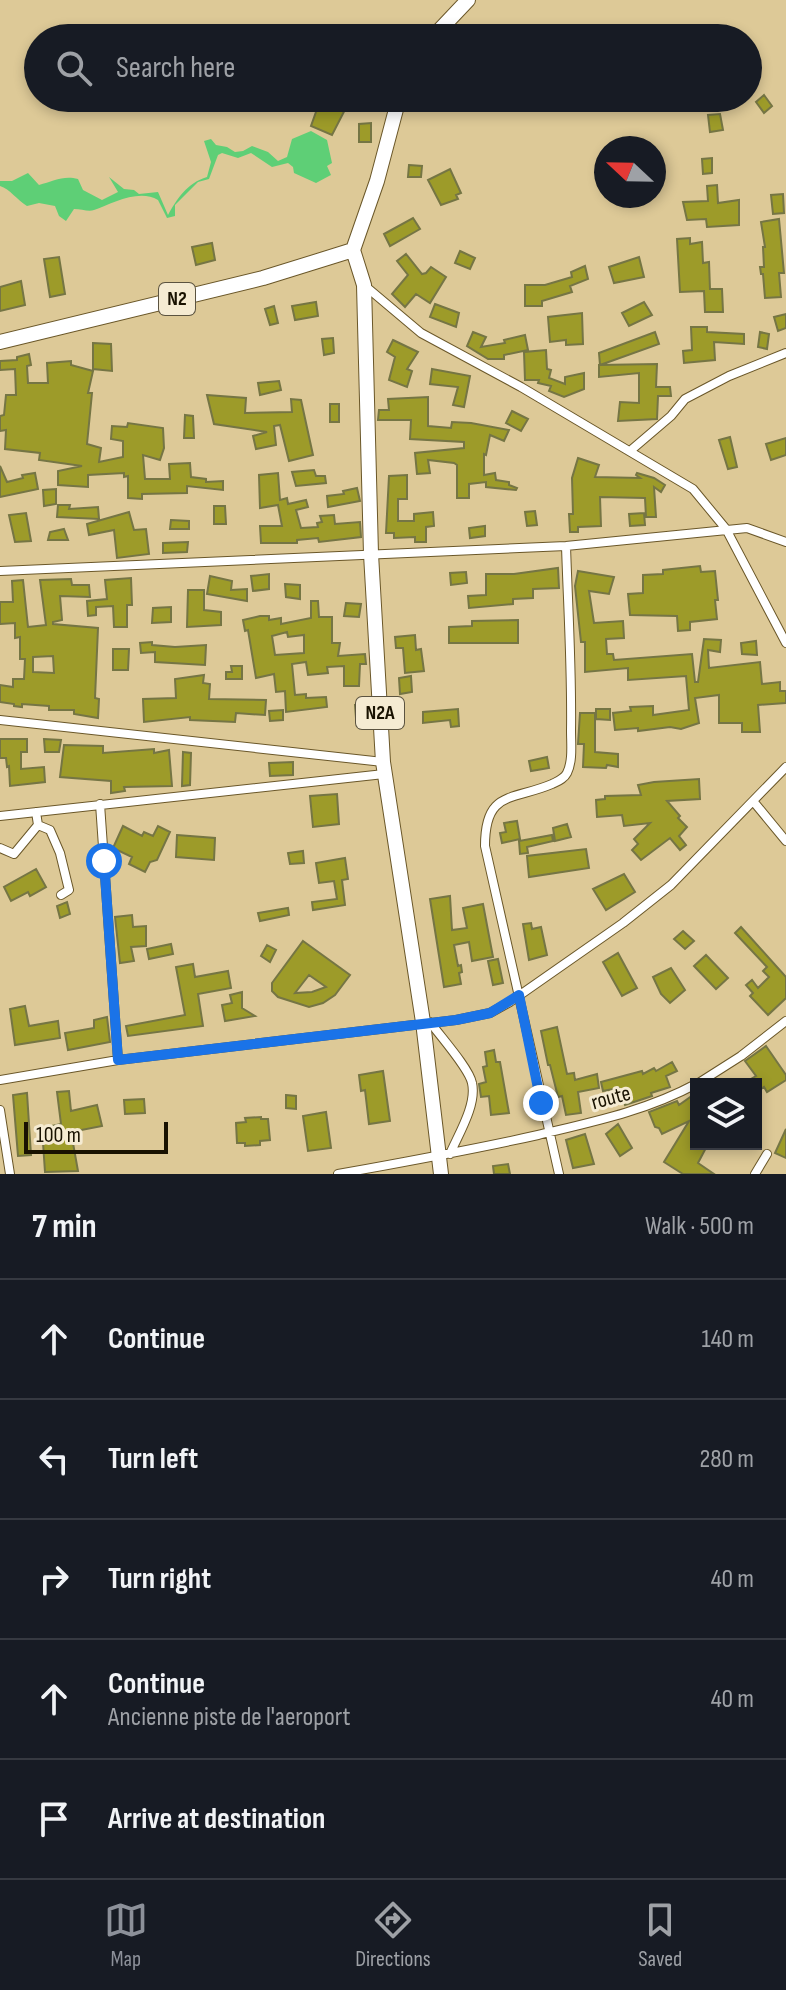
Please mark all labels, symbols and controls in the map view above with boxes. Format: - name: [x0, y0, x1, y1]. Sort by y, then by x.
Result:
- search box: [24, 24, 762, 112]
- icon: search: [52, 46, 96, 90]
- text: Search here: [116, 50, 235, 86]
- north arrow: [594, 136, 666, 208]
- road number: N2: [159, 283, 195, 315]
- road number: N2A: [356, 697, 404, 729]
- route start: [86, 843, 122, 879]
- map controls: [690, 1078, 762, 1150]
- button: layers: [690, 1078, 762, 1150]
- street label: route: [588, 1080, 634, 1116]
- route end: [523, 1085, 559, 1121]
- scale bar: [24, 1118, 168, 1154]
- text: 100 m: [36, 1122, 81, 1149]
- text: 7 min: [32, 1206, 97, 1247]
- text: Walk · 500 m: [645, 1211, 754, 1242]
- icon: ahead: [32, 1317, 76, 1361]
- text: Continue: [108, 1321, 205, 1357]
- text: 140 m: [702, 1324, 754, 1355]
- icon: left: [32, 1437, 76, 1481]
- text: Turn left: [108, 1441, 198, 1477]
- text: 280 m: [699, 1444, 754, 1475]
- icon: right: [32, 1557, 76, 1601]
- text: Turn right: [108, 1561, 211, 1597]
- text: 40 m: [711, 1564, 754, 1595]
- text: Continue: [108, 1666, 205, 1702]
- icon: ahead: [32, 1677, 76, 1721]
- text: 40 m: [711, 1684, 754, 1715]
- text: Ancienne piste de l'aeroport: [108, 1702, 350, 1733]
- icon: arrive: [32, 1797, 76, 1841]
- text: Arrive at destination: [108, 1801, 325, 1837]
- tab: Map: [104, 1898, 148, 1973]
- tab: Directions: [355, 1898, 431, 1973]
- tab: Saved: [638, 1898, 682, 1973]

